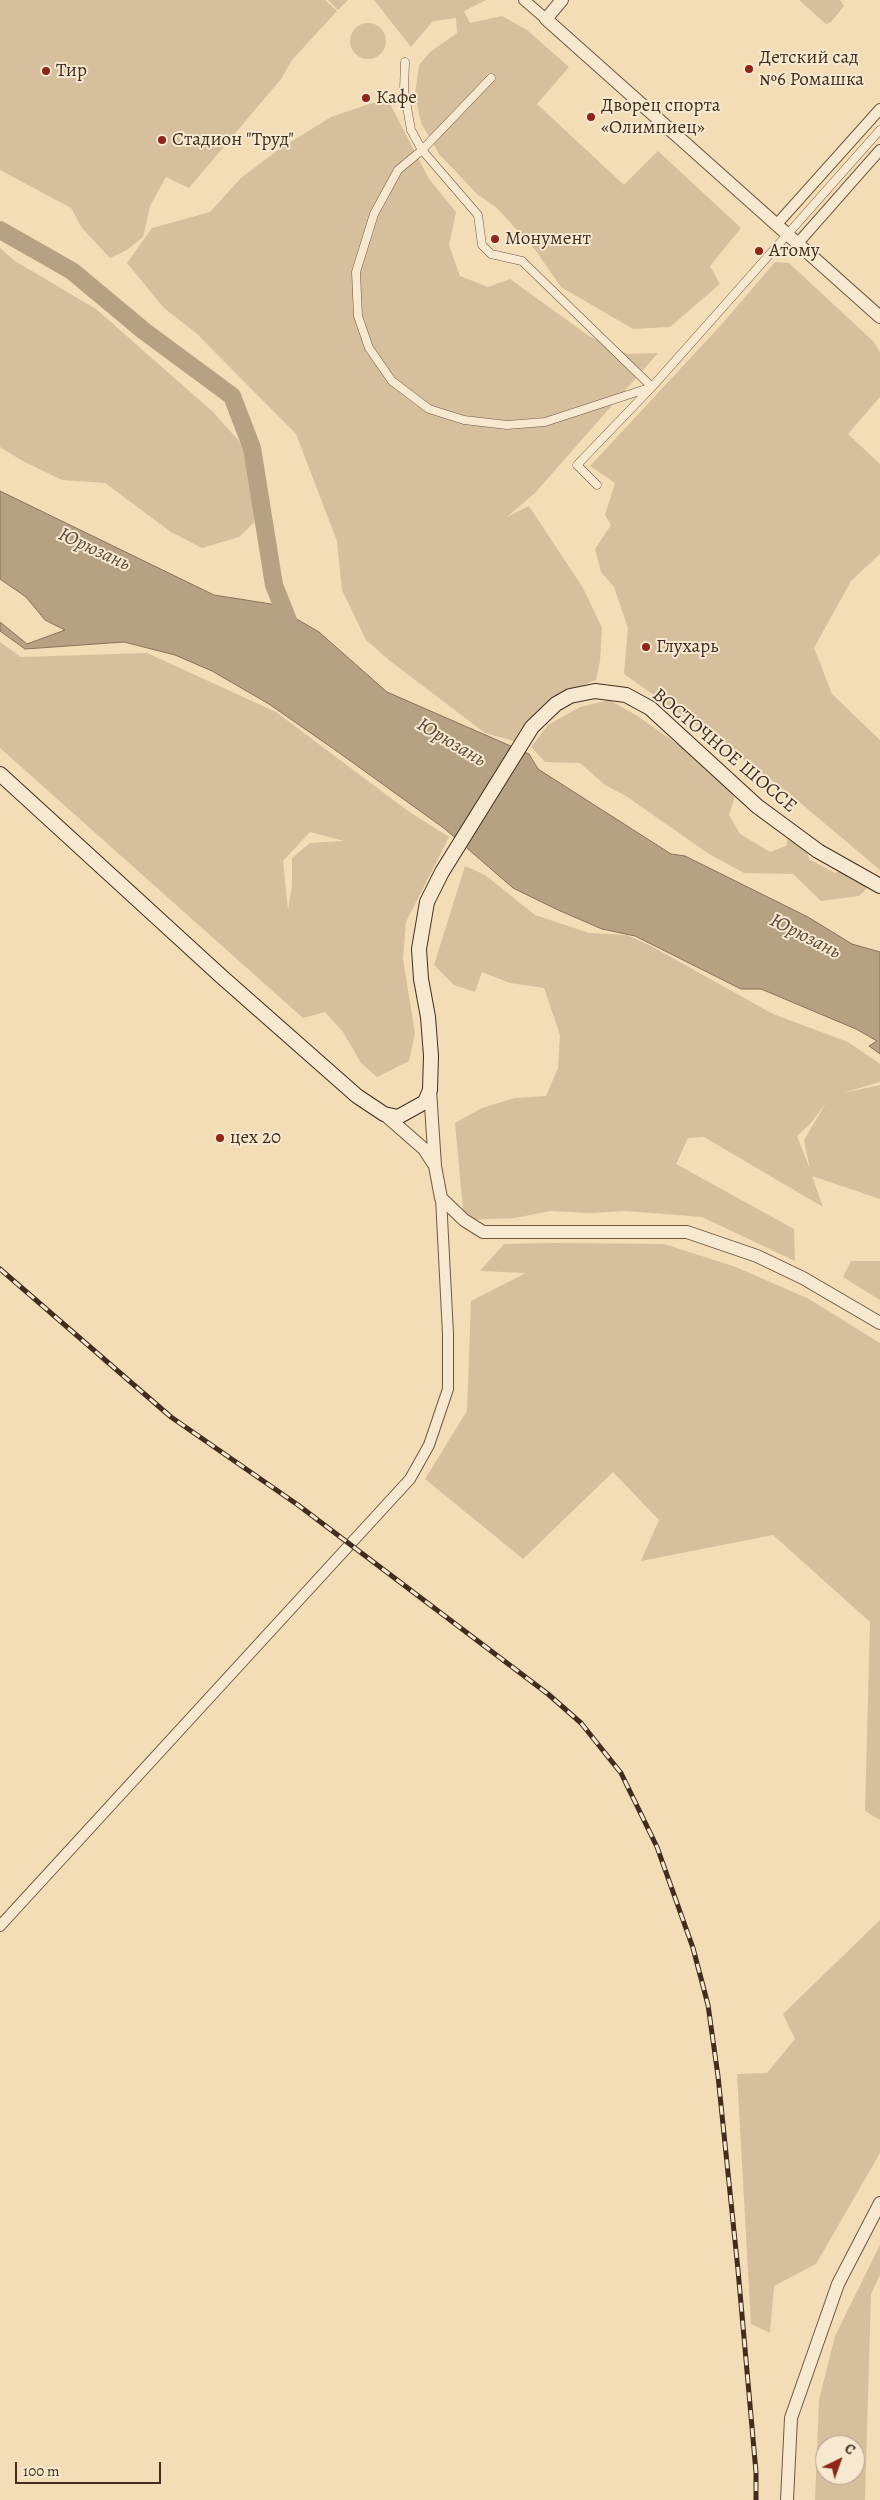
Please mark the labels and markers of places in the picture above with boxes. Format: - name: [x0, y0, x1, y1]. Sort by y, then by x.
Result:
- place label: Детский сад №6 Ромашка: [759, 47, 864, 91]
- place label: Тир: [56, 60, 87, 82]
- marker: Детский сад №6 Ромашка: [743, 63, 755, 75]
- marker: Тир: [40, 65, 52, 77]
- place label: Кафе: [376, 87, 417, 109]
- marker: Кафе: [360, 92, 372, 104]
- place label: Дворец спорта «Олимпиец»: [601, 95, 721, 139]
- marker: Дворец спорта «Олимпиец»: [585, 111, 597, 123]
- place label: Стадион "Труд": [172, 129, 294, 151]
- marker: Стадион "Труд": [156, 134, 168, 146]
- place label: Монумент: [505, 228, 591, 250]
- marker: Монумент: [489, 233, 501, 245]
- place label: Атому: [769, 240, 819, 262]
- marker: Атому: [753, 245, 765, 257]
- place label: Глухарь: [656, 636, 718, 658]
- marker: Глухарь: [640, 641, 652, 653]
- place label: цех 20: [230, 1127, 281, 1149]
- marker: цех 20: [214, 1132, 226, 1144]

